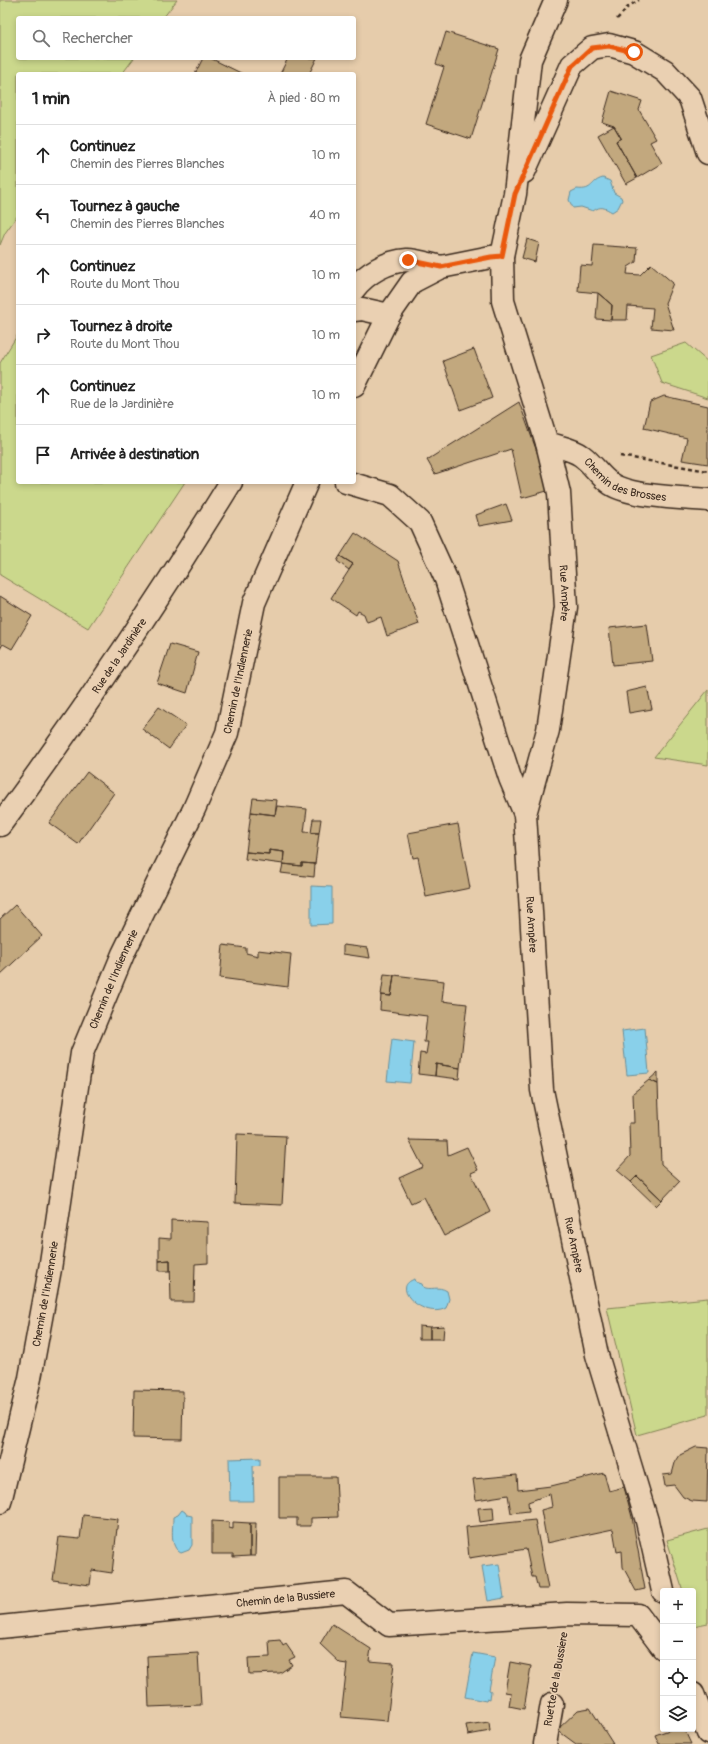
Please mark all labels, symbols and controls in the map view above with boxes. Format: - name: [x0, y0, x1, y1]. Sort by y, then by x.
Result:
- search box: [16, 16, 356, 60]
- icon: search: [30, 27, 52, 49]
- text: Rechercher: [62, 29, 133, 48]
- route start: [625, 43, 643, 61]
- text: 1 min: [32, 88, 70, 109]
- text: À pied · 80 m: [268, 90, 340, 106]
- text: Continuez: [70, 137, 135, 156]
- icon: ahead: [32, 144, 54, 166]
- text: 10 m: [312, 147, 340, 163]
- text: Chemin des Pierres Blanches: [70, 156, 224, 172]
- text: Tournez à gauche: [70, 197, 180, 216]
- icon: left: [32, 204, 54, 226]
- text: 40 m: [309, 207, 340, 223]
- text: Chemin des Pierres Blanches: [70, 216, 224, 232]
- route end: [399, 251, 417, 269]
- text: Continuez: [70, 257, 135, 276]
- icon: ahead: [32, 264, 54, 286]
- text: 10 m: [312, 267, 340, 283]
- text: Route du Mont Thou: [70, 276, 180, 292]
- text: Tournez à droite: [70, 317, 172, 336]
- icon: right: [32, 324, 54, 346]
- text: 10 m: [312, 327, 340, 343]
- text: Route du Mont Thou: [70, 336, 180, 352]
- text: Continuez: [70, 377, 135, 396]
- icon: ahead: [32, 384, 54, 406]
- text: 10 m: [312, 387, 340, 403]
- text: Rue de la Jardinière: [70, 396, 174, 412]
- icon: arrive: [32, 444, 54, 466]
- text: Arrivée à destination: [70, 445, 199, 464]
- street label: Chemin des Brosses: [582, 455, 667, 503]
- street label: Rue Ampère: [557, 564, 573, 623]
- street label: Rue de la Jardinière: [89, 615, 149, 696]
- street label: Chemin de l'Indiennerie: [221, 627, 255, 735]
- street label: Rue Ampère: [524, 896, 540, 954]
- street label: Chemin de l'Indiennerie: [86, 927, 141, 1031]
- street label: Rue Ampère: [562, 1216, 586, 1275]
- street label: Chemin de l'Indiennerie: [29, 1240, 61, 1348]
- street label: Chemin de la Bussiere: [236, 1587, 336, 1610]
- map controls: [660, 1588, 696, 1732]
- button: +: [660, 1588, 696, 1624]
- button: −: [660, 1624, 696, 1660]
- street label: Ruette de la Bussiere: [541, 1630, 571, 1727]
- button: locate: [660, 1660, 696, 1696]
- button: layers: [660, 1696, 696, 1732]

